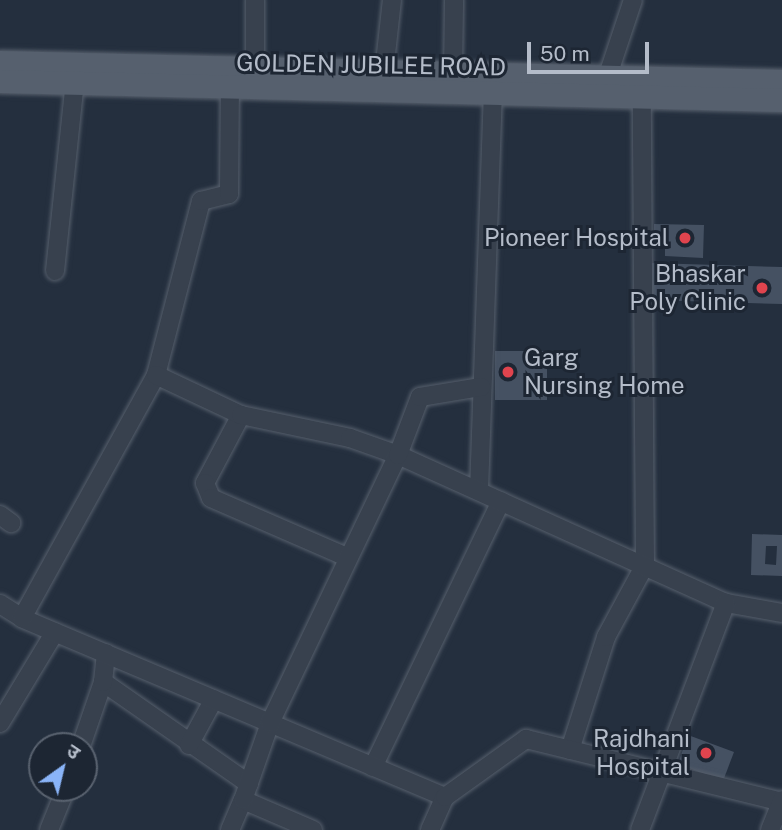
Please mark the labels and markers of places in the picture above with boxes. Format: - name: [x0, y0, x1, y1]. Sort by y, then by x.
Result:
- place label: Pioneer Hospital: [484, 224, 669, 252]
- marker: Pioneer Hospital: [675, 228, 695, 248]
- place label: Bhaskar Poly Clinic: [629, 260, 746, 316]
- marker: Bhaskar Poly Clinic: [752, 278, 772, 298]
- place label: Garg Nursing Home: [524, 344, 684, 400]
- marker: Garg Nursing Home: [498, 362, 518, 382]
- place label: Rajdhani Hospital: [593, 725, 690, 781]
- marker: Rajdhani Hospital: [696, 743, 716, 763]

